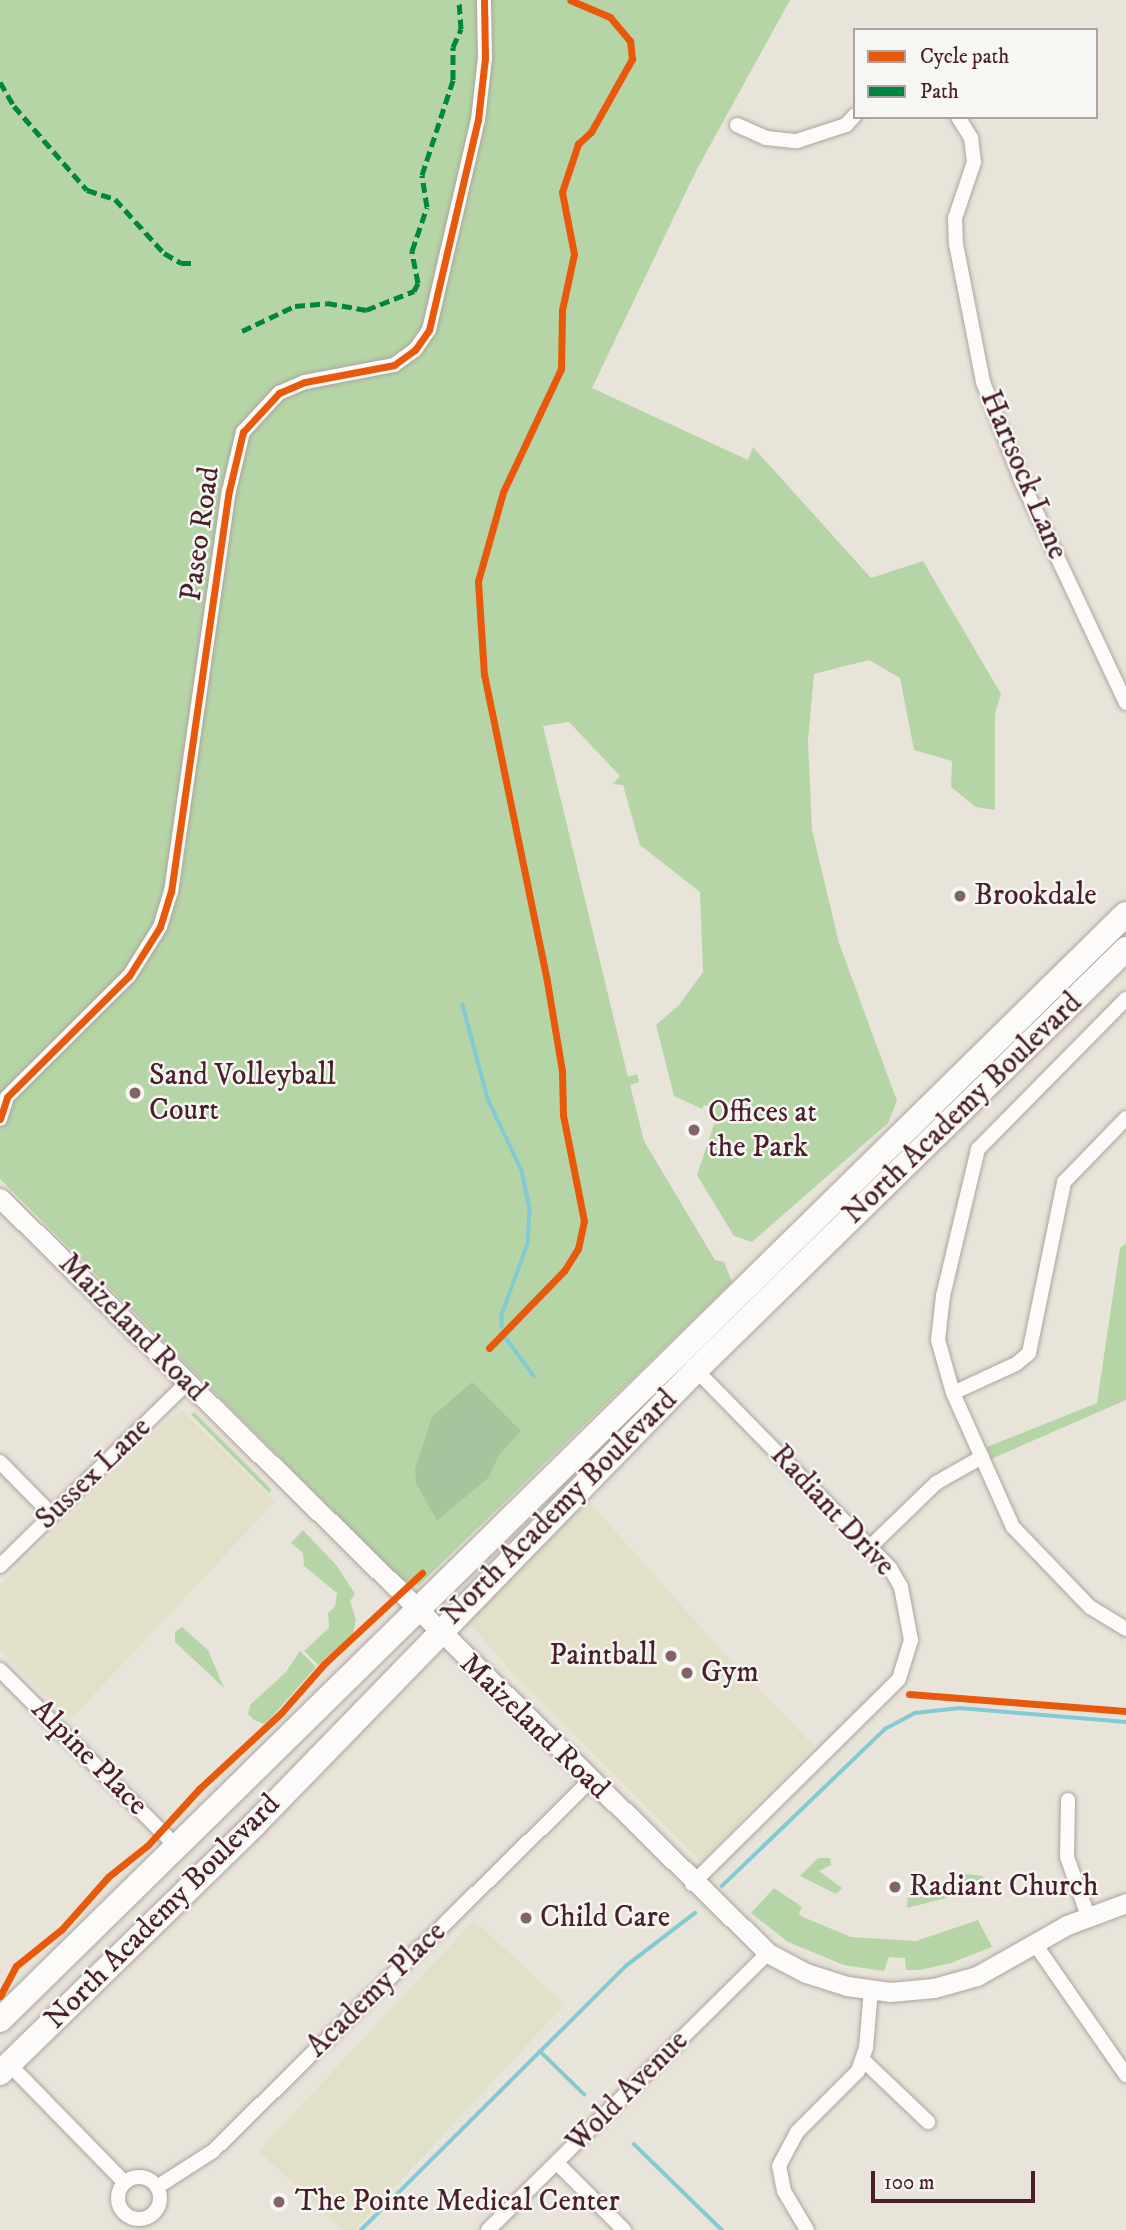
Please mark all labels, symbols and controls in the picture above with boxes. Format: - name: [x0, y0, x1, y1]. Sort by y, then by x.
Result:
- legend: [853, 28, 1098, 119]
- text: Cycle path: [920, 44, 1009, 70]
- text: Path: [920, 79, 959, 105]
- street label: Hartsock Lane: [971, 385, 1075, 565]
- street label: Paseo Road: [174, 464, 228, 604]
- place label: Brookdale: [974, 878, 1097, 914]
- marker: Brookdale: [952, 888, 968, 904]
- street label: North Academy Boulevard: [836, 986, 1090, 1232]
- place label: Sand Volleyball Court: [149, 1058, 336, 1128]
- marker: Sand Volleyball Court: [127, 1085, 143, 1101]
- place label: Offices at the Park: [708, 1095, 817, 1166]
- marker: Offices at the Park: [686, 1122, 702, 1138]
- street label: Maizeland Road: [51, 1247, 213, 1409]
- street label: North Academy Boulevard: [435, 1383, 685, 1633]
- street label: Sussex Lane: [29, 1410, 159, 1538]
- street label: Radiant Drive: [762, 1438, 902, 1584]
- place label: Paintball: [549, 1638, 657, 1674]
- street label: Maizeland Road: [452, 1647, 616, 1807]
- marker: Paintball: [663, 1648, 679, 1664]
- place label: Gym: [701, 1655, 759, 1691]
- marker: Gym: [679, 1665, 695, 1681]
- street label: Alpine Place: [23, 1692, 155, 1824]
- street label: North Academy Boulevard: [38, 1787, 288, 2037]
- place label: Radiant Church: [909, 1869, 1098, 1905]
- marker: Radiant Church: [887, 1879, 903, 1895]
- place label: Child Care: [540, 1900, 670, 1936]
- marker: Child Care: [518, 1910, 534, 1926]
- street label: Academy Place: [300, 1915, 454, 2065]
- street label: Wold Avenue: [560, 2024, 696, 2160]
- scale bar: [874, 2156, 1038, 2200]
- text: 100 m: [884, 2170, 935, 2196]
- place label: The Pointe Medical Center: [295, 2184, 620, 2220]
- marker: The Pointe Medical Center: [269, 2192, 289, 2212]

